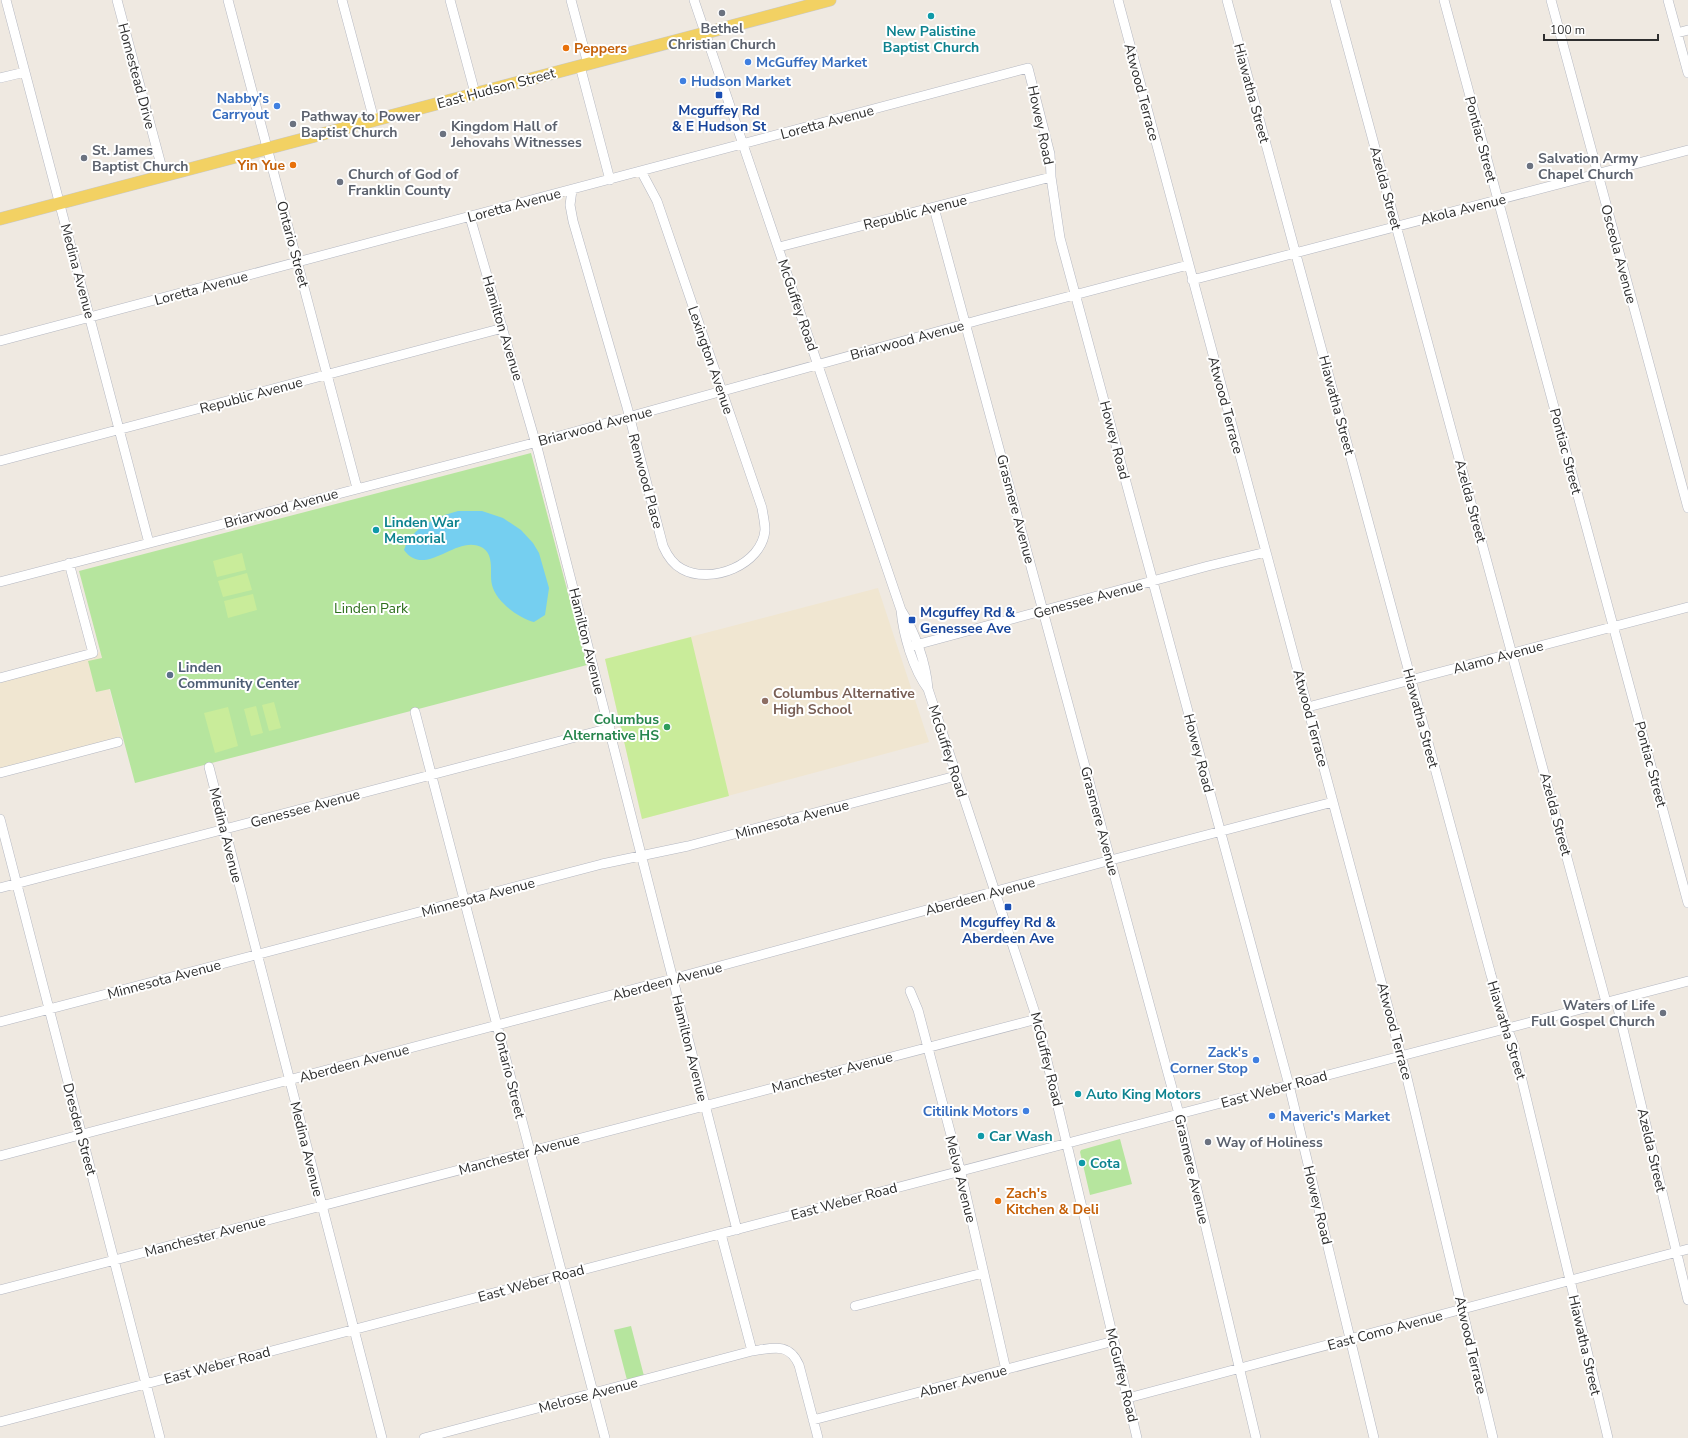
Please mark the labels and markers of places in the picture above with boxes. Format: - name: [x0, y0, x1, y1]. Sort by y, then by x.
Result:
- marker: Bethel Christian Church: [717, 8, 727, 18]
- marker: New Palistine Baptist Church: [926, 11, 936, 21]
- place label: Bethel Christian Church: [668, 19, 776, 54]
- place label: New Palistine Baptist Church: [883, 22, 979, 57]
- place label: Peppers: [574, 39, 627, 58]
- marker: Peppers: [561, 43, 571, 53]
- place label: McGuffey Market: [756, 53, 868, 72]
- marker: McGuffey Market: [743, 57, 753, 67]
- place label: Hudson Market: [691, 72, 791, 91]
- marker: Hudson Market: [678, 76, 688, 86]
- place label: Nabby's Carryout: [212, 89, 270, 124]
- marker: Mcguffey Rd & E Hudson St: [714, 90, 724, 100]
- marker: Nabby's Carryout: [272, 101, 282, 111]
- place label: Mcguffey Rd & E Hudson St: [672, 101, 767, 136]
- place label: Pathway to Power Baptist Church: [301, 107, 421, 142]
- place label: Kingdom Hall of Jehovahs Witnesses: [450, 117, 582, 152]
- marker: Pathway to Power Baptist Church: [288, 119, 298, 129]
- marker: Kingdom Hall of Jehovahs Witnesses: [438, 129, 448, 139]
- place label: St. James Baptist Church: [92, 141, 188, 176]
- place label: Salvation Army Chapel Church: [1538, 149, 1639, 184]
- marker: St. James Baptist Church: [79, 153, 89, 163]
- place label: Yin Yue: [237, 156, 285, 175]
- marker: Yin Yue: [288, 160, 298, 170]
- marker: Salvation Army Chapel Church: [1525, 161, 1535, 171]
- place label: Church of God of Franklin County: [348, 165, 459, 200]
- marker: Church of God of Franklin County: [335, 177, 345, 187]
- place label: Linden War Memorial: [384, 513, 460, 548]
- marker: Linden War Memorial: [371, 525, 381, 535]
- place label: Mcguffey Rd & Genessee Ave: [920, 603, 1016, 638]
- marker: Mcguffey Rd & Genessee Ave: [907, 615, 917, 625]
- place label: Linden Community Center: [178, 658, 300, 693]
- marker: Linden Community Center: [165, 670, 175, 680]
- place label: Columbus Alternative High School: [773, 684, 915, 719]
- marker: Columbus Alternative High School: [760, 696, 770, 706]
- place label: Columbus Alternative HS: [563, 710, 659, 745]
- marker: Columbus Alternative HS: [662, 722, 672, 732]
- marker: Mcguffey Rd & Aberdeen Ave: [1003, 902, 1013, 912]
- place label: Mcguffey Rd & Aberdeen Ave: [960, 913, 1056, 948]
- place label: Waters of Life Full Gospel Church: [1531, 996, 1655, 1031]
- marker: Waters of Life Full Gospel Church: [1658, 1008, 1668, 1018]
- place label: Zack's Corner Stop: [1170, 1043, 1248, 1078]
- marker: Zack's Corner Stop: [1251, 1055, 1261, 1065]
- place label: Auto King Motors: [1086, 1085, 1201, 1104]
- marker: Auto King Motors: [1073, 1089, 1083, 1099]
- place label: Citilink Motors: [923, 1102, 1018, 1121]
- marker: Citilink Motors: [1021, 1106, 1031, 1116]
- place label: Maveric's Market: [1280, 1107, 1390, 1126]
- marker: Maveric's Market: [1267, 1111, 1277, 1121]
- place label: Car Wash: [989, 1127, 1053, 1146]
- marker: Car Wash: [976, 1131, 986, 1141]
- place label: Way of Holiness: [1216, 1133, 1323, 1152]
- marker: Way of Holiness: [1203, 1137, 1213, 1147]
- place label: Cota: [1090, 1154, 1120, 1173]
- marker: Cota: [1077, 1158, 1087, 1168]
- place label: Zach's Kitchen & Deli: [1006, 1184, 1099, 1219]
- marker: Zach's Kitchen & Deli: [993, 1196, 1003, 1206]

